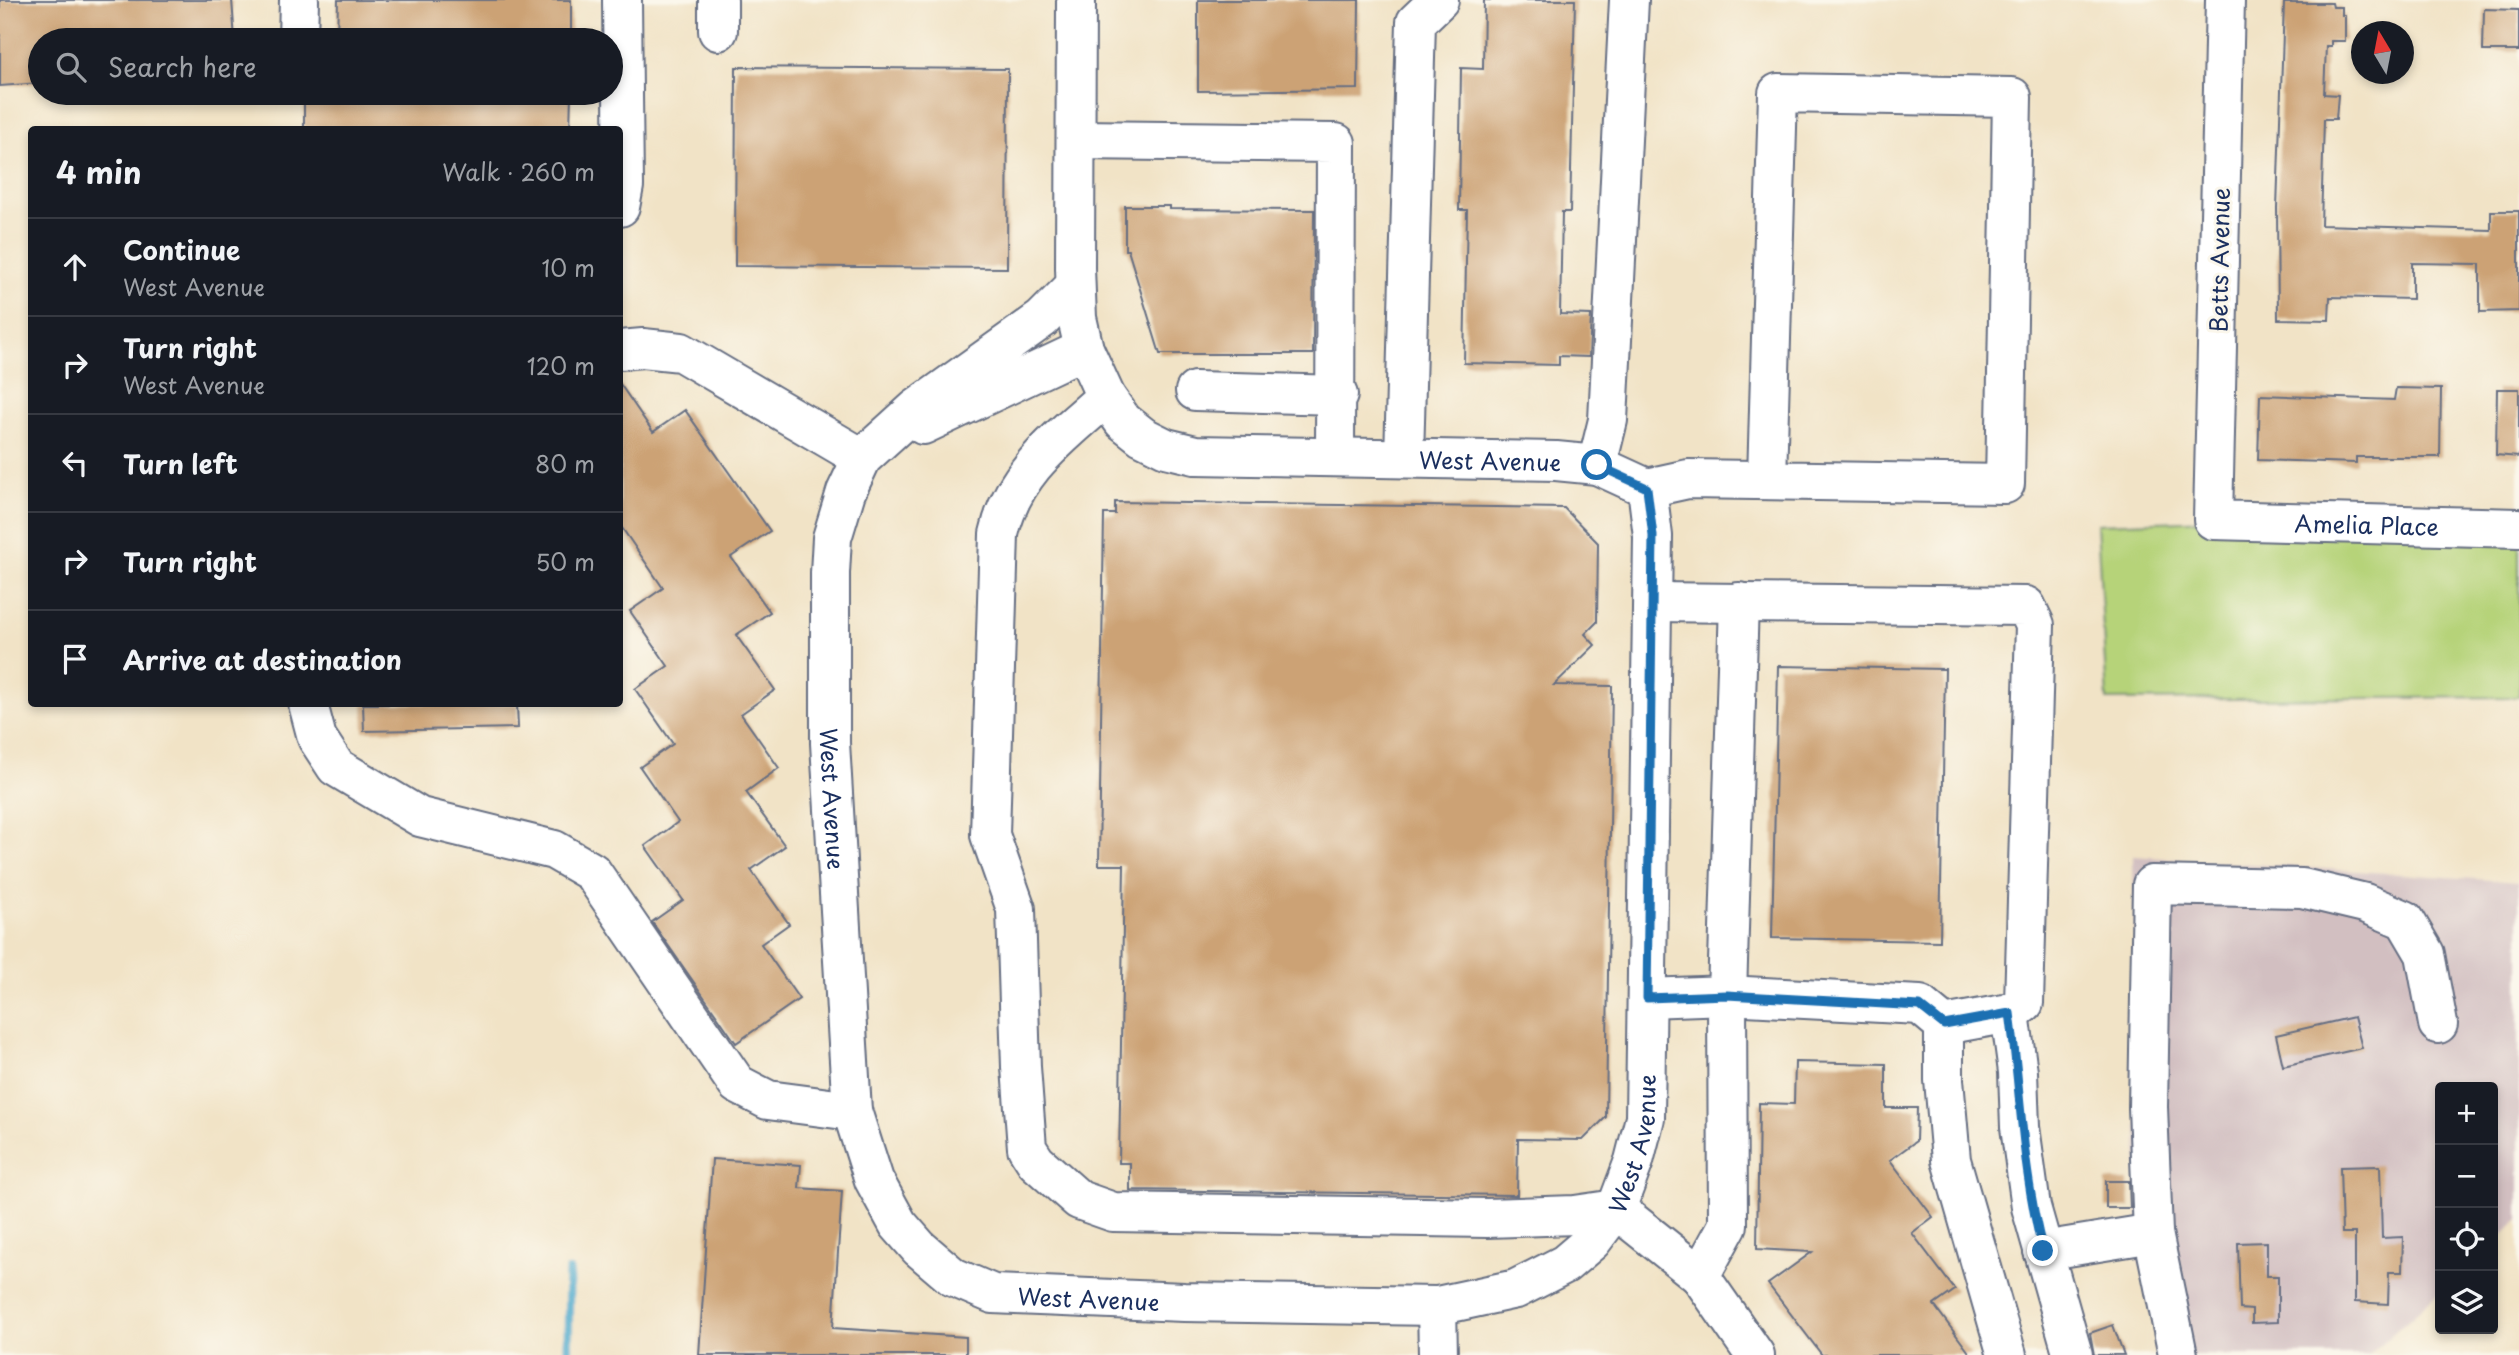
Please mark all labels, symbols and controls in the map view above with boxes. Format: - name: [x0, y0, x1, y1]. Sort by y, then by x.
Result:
- north arrow: [2351, 21, 2414, 84]
- search box: [28, 28, 623, 105]
- text: Search here: [108, 47, 257, 86]
- icon: search: [52, 48, 90, 86]
- text: 4 min: [56, 149, 142, 194]
- text: Walk · 260 m: [442, 154, 595, 189]
- street label: Betts Avenue: [2200, 187, 2238, 333]
- text: Continue: [123, 230, 240, 269]
- icon: ahead: [56, 248, 94, 286]
- text: 10 m: [541, 250, 595, 285]
- text: West Avenue: [123, 269, 265, 304]
- text: Turn right: [123, 328, 257, 367]
- icon: right: [56, 346, 94, 384]
- text: 120 m: [527, 348, 595, 383]
- text: West Avenue: [123, 367, 265, 402]
- street label: West Avenue: [1419, 441, 1561, 479]
- icon: left: [56, 444, 94, 482]
- text: Turn left: [123, 444, 238, 483]
- text: 80 m: [535, 446, 595, 481]
- route start: [1581, 449, 1612, 480]
- street label: Amelia Place: [2294, 505, 2439, 543]
- icon: right: [56, 542, 94, 580]
- text: Turn right: [123, 542, 257, 581]
- text: 50 m: [535, 544, 595, 579]
- icon: arrive: [56, 640, 94, 678]
- text: Arrive at destination: [123, 640, 402, 679]
- street label: West Avenue: [813, 728, 855, 871]
- street label: West Avenue: [1599, 1074, 1663, 1218]
- map controls: [2435, 1082, 2498, 1334]
- button: +: [2435, 1082, 2498, 1145]
- button: −: [2435, 1145, 2498, 1208]
- button: locate: [2435, 1208, 2498, 1271]
- route end: [2027, 1235, 2058, 1266]
- button: layers: [2435, 1271, 2498, 1334]
- street label: West Avenue: [1017, 1278, 1160, 1318]

